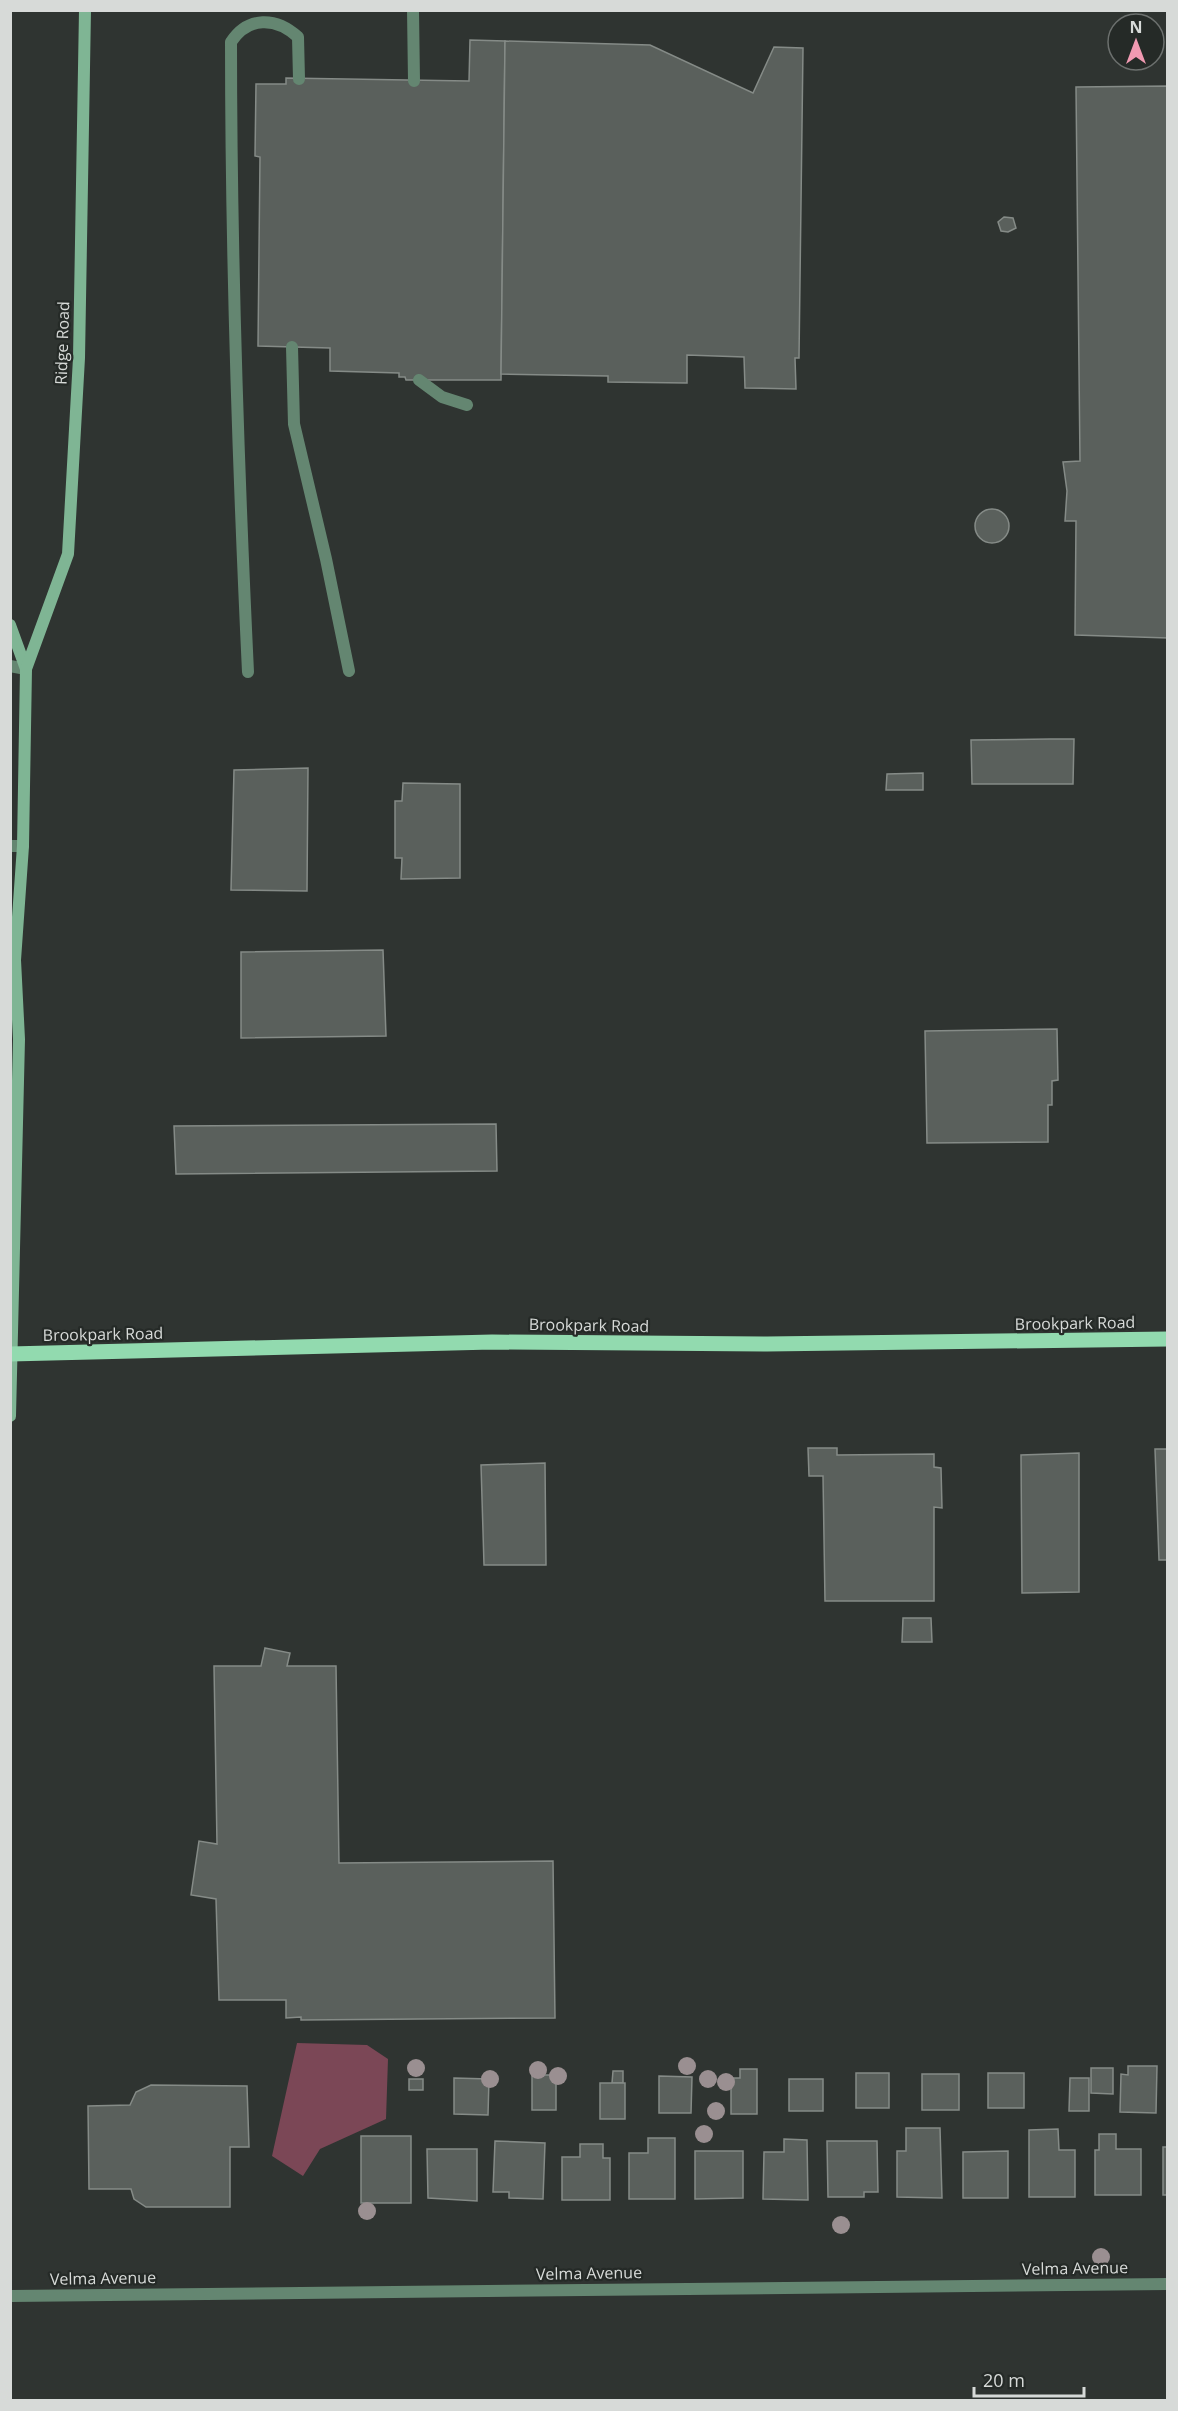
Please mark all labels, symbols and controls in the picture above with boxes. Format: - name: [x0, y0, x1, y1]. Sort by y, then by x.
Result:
- north arrow: [1106, 12, 1166, 72]
- text: N: [1129, 16, 1143, 38]
- street label: Ridge Road: [50, 301, 74, 385]
- street label: Brookpark Road: [1015, 1311, 1135, 1335]
- street label: Brookpark Road: [529, 1313, 649, 1337]
- street label: Brookpark Road: [43, 1322, 163, 1346]
- street label: Velma Avenue: [1022, 2256, 1128, 2280]
- street label: Velma Avenue: [536, 2261, 642, 2285]
- street label: Velma Avenue: [50, 2266, 156, 2290]
- scale bar: [974, 2360, 1084, 2398]
- text: 20 m: [983, 2368, 1025, 2392]

